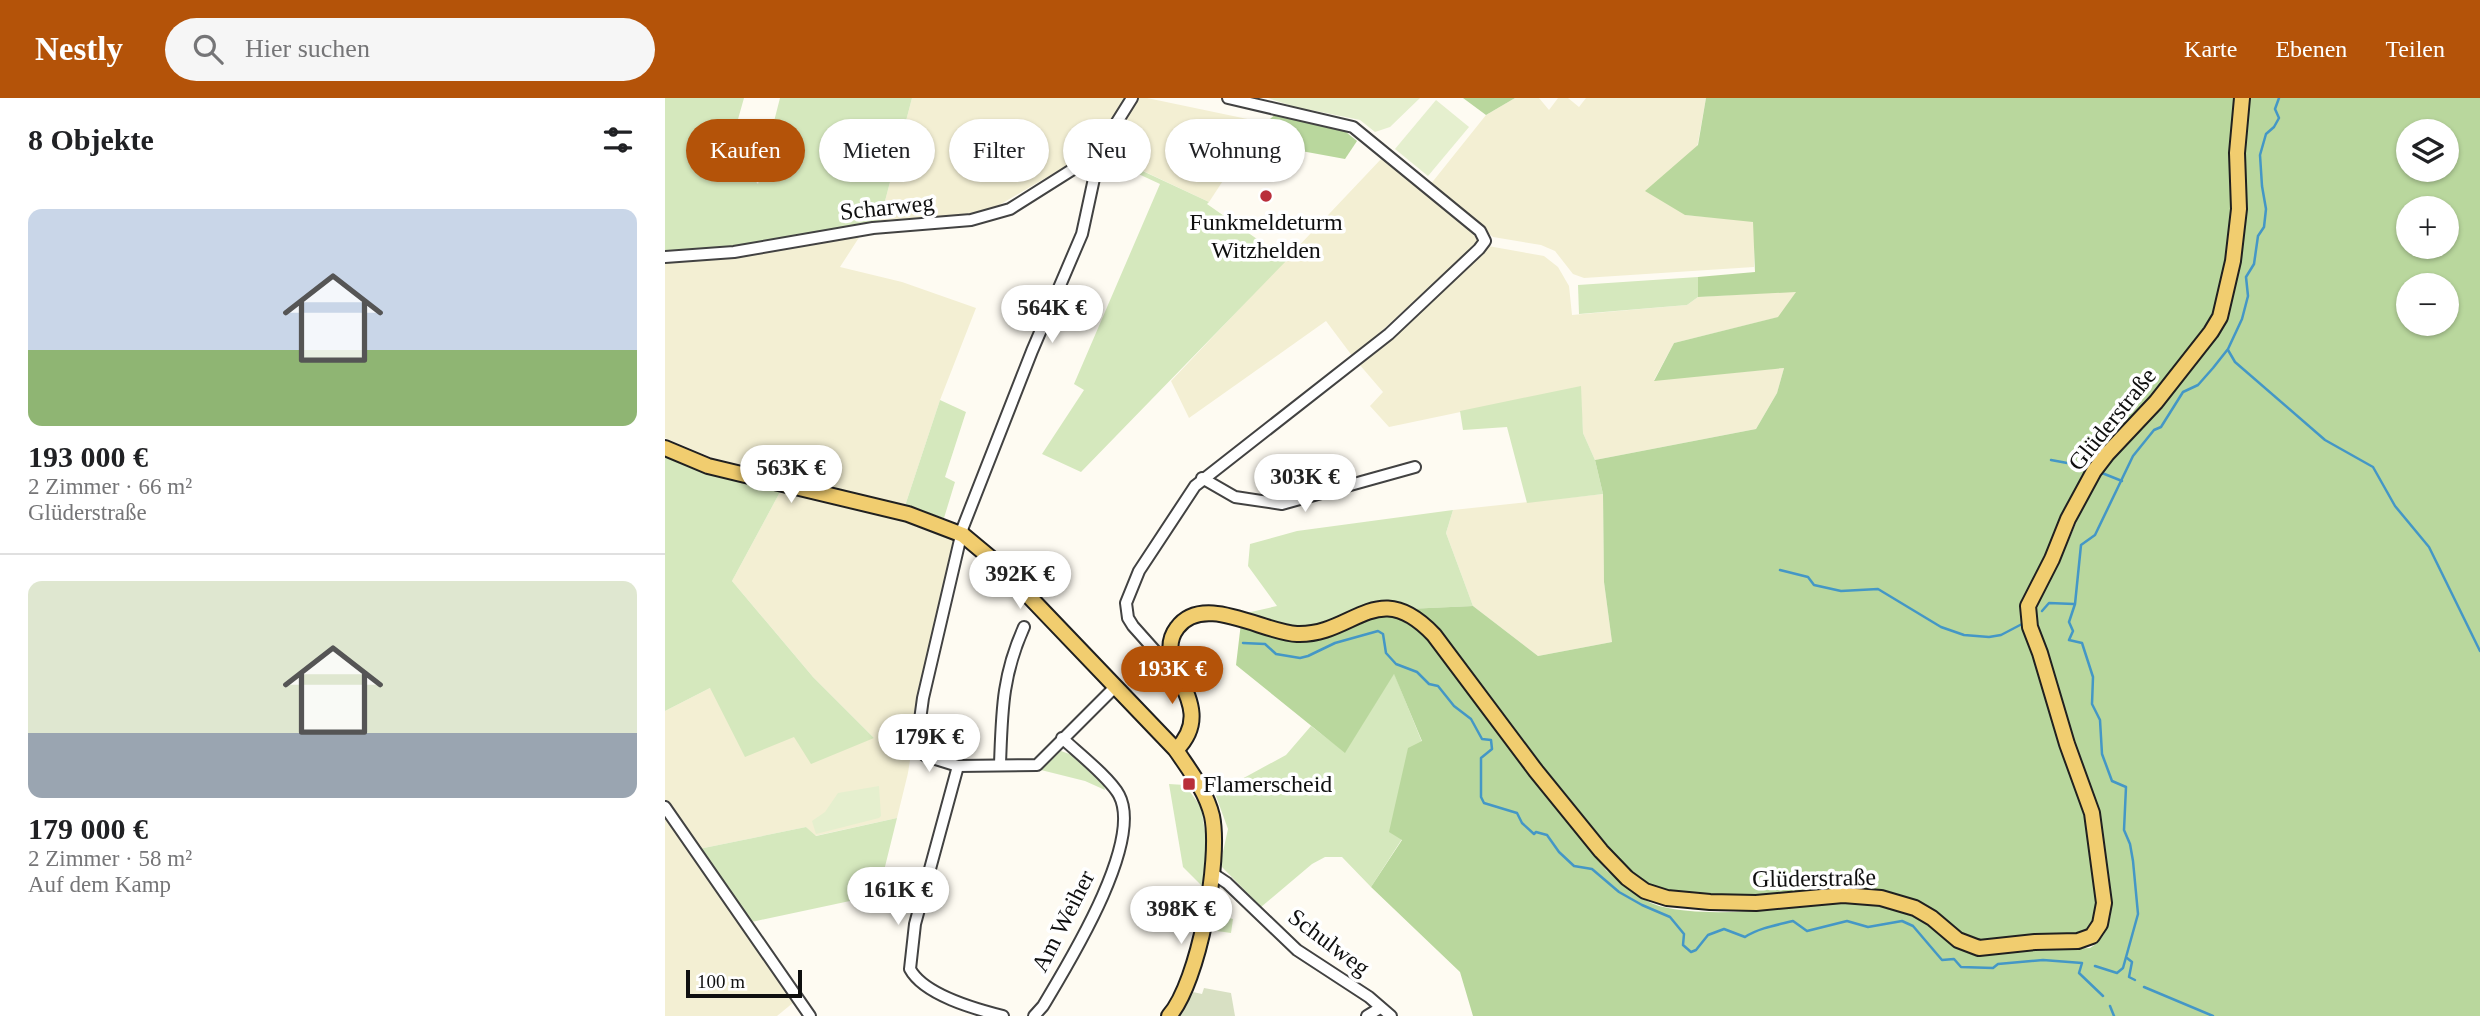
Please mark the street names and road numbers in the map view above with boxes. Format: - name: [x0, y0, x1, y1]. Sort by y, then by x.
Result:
- street label: Scharweg: [839, 189, 935, 225]
- street label: Glüderstraße: [2063, 363, 2161, 475]
- street label: Glüderstraße: [1752, 864, 1876, 892]
- street label: Am Weiher: [1026, 866, 1100, 976]
- street label: Schulweg: [1283, 903, 1375, 981]

